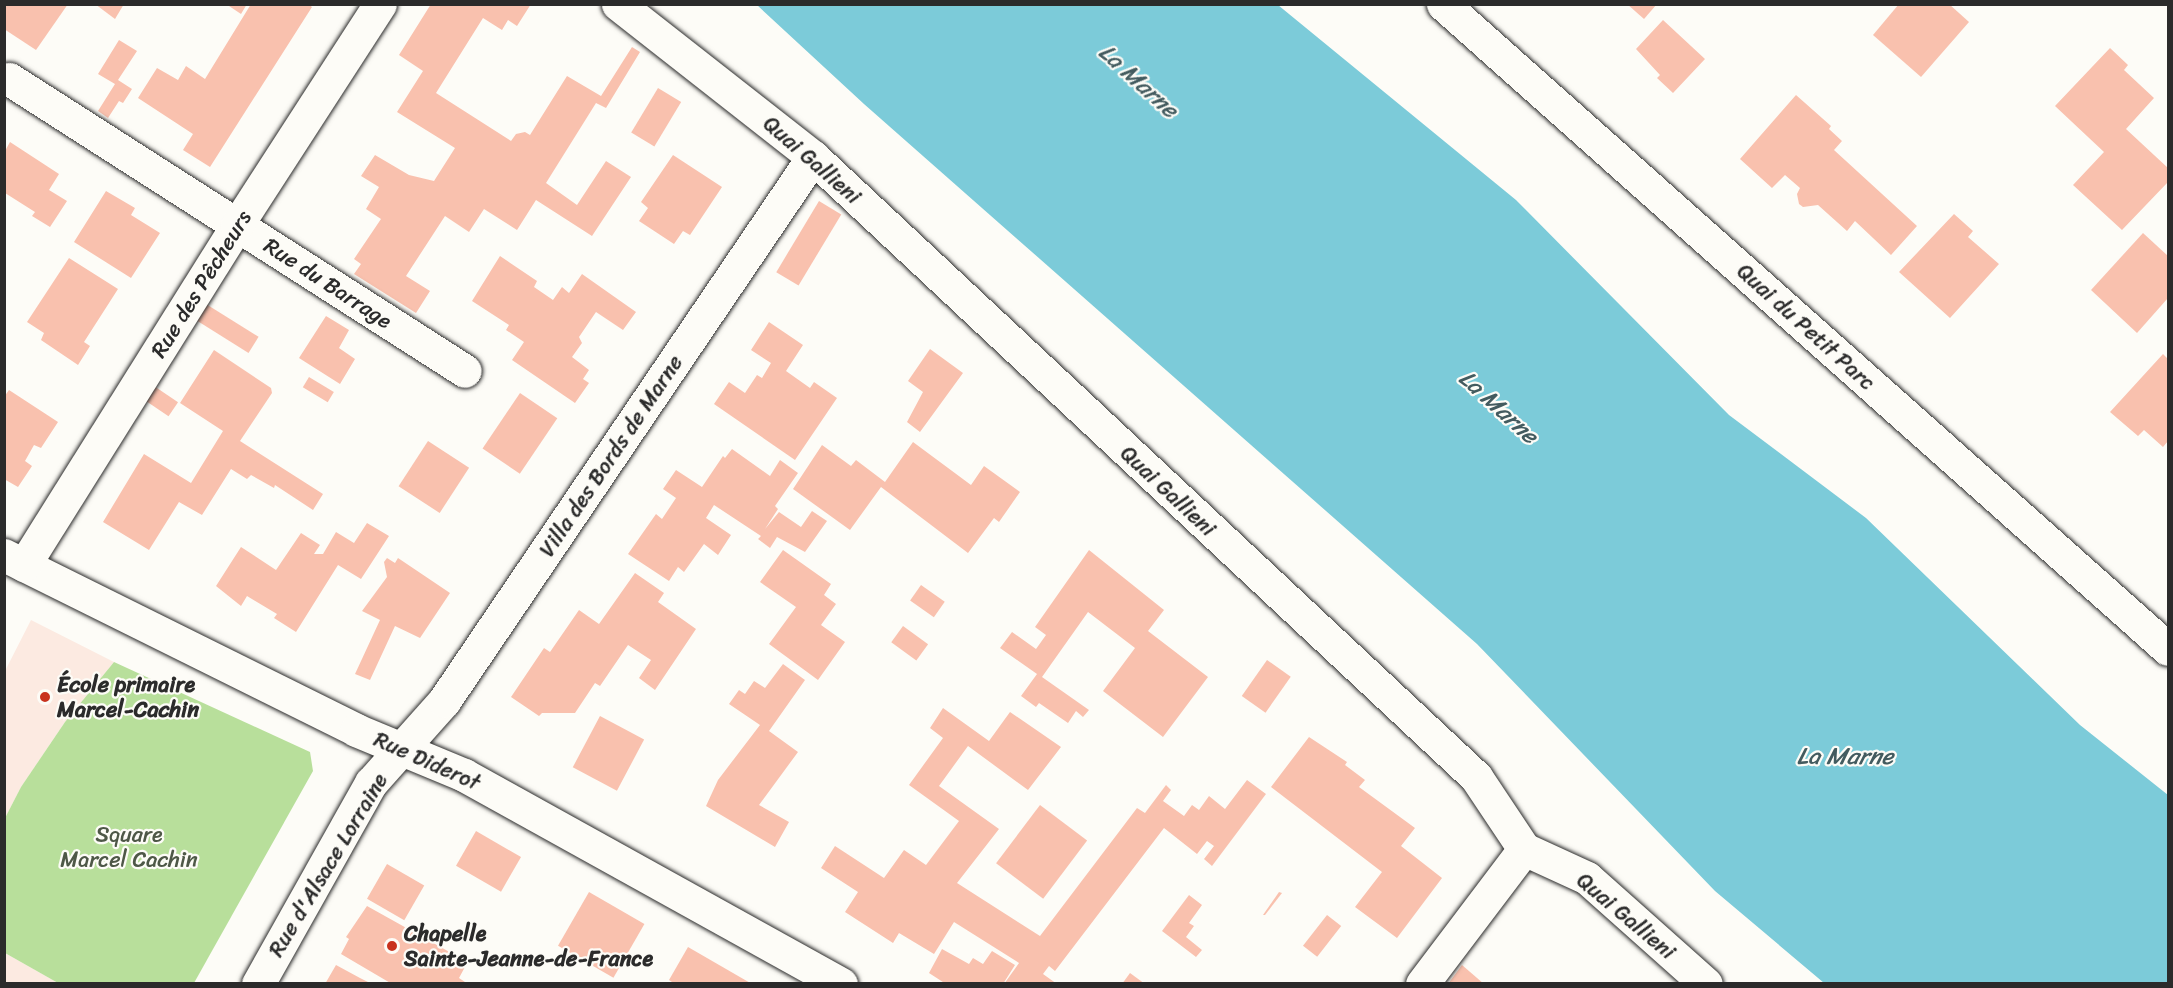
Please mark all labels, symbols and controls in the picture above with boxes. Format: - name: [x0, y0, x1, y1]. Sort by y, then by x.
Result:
- water label: La Marne: [1093, 38, 1183, 124]
- street label: Quai Gallieni: [758, 110, 866, 210]
- street label: Rue des Pêcheurs: [145, 205, 257, 363]
- street label: Rue du Barrage: [259, 232, 397, 334]
- street label: Quai du Petit Parc: [1731, 258, 1881, 396]
- street label: Villa des Bords de Marne: [534, 350, 688, 562]
- water label: La Marne: [1453, 364, 1543, 450]
- street label: Quai Gallieni: [1115, 440, 1221, 542]
- place label: École primaire Marcel-Cachin: [57, 671, 199, 722]
- marker: École primaire Marcel-Cachin: [38, 690, 52, 704]
- street label: Rue Diderot: [370, 726, 484, 796]
- water label: La Marne: [1797, 743, 1893, 771]
- street label: Rue d'Alsace Lorraine: [262, 768, 394, 962]
- park label: Square Marcel Cachin: [60, 821, 198, 872]
- street label: Quai Gallieni: [1571, 867, 1681, 965]
- place label: Chapelle Sainte-Jeanne-de-France: [404, 920, 653, 972]
- marker: Chapelle Sainte-Jeanne-de-France: [385, 939, 399, 953]

